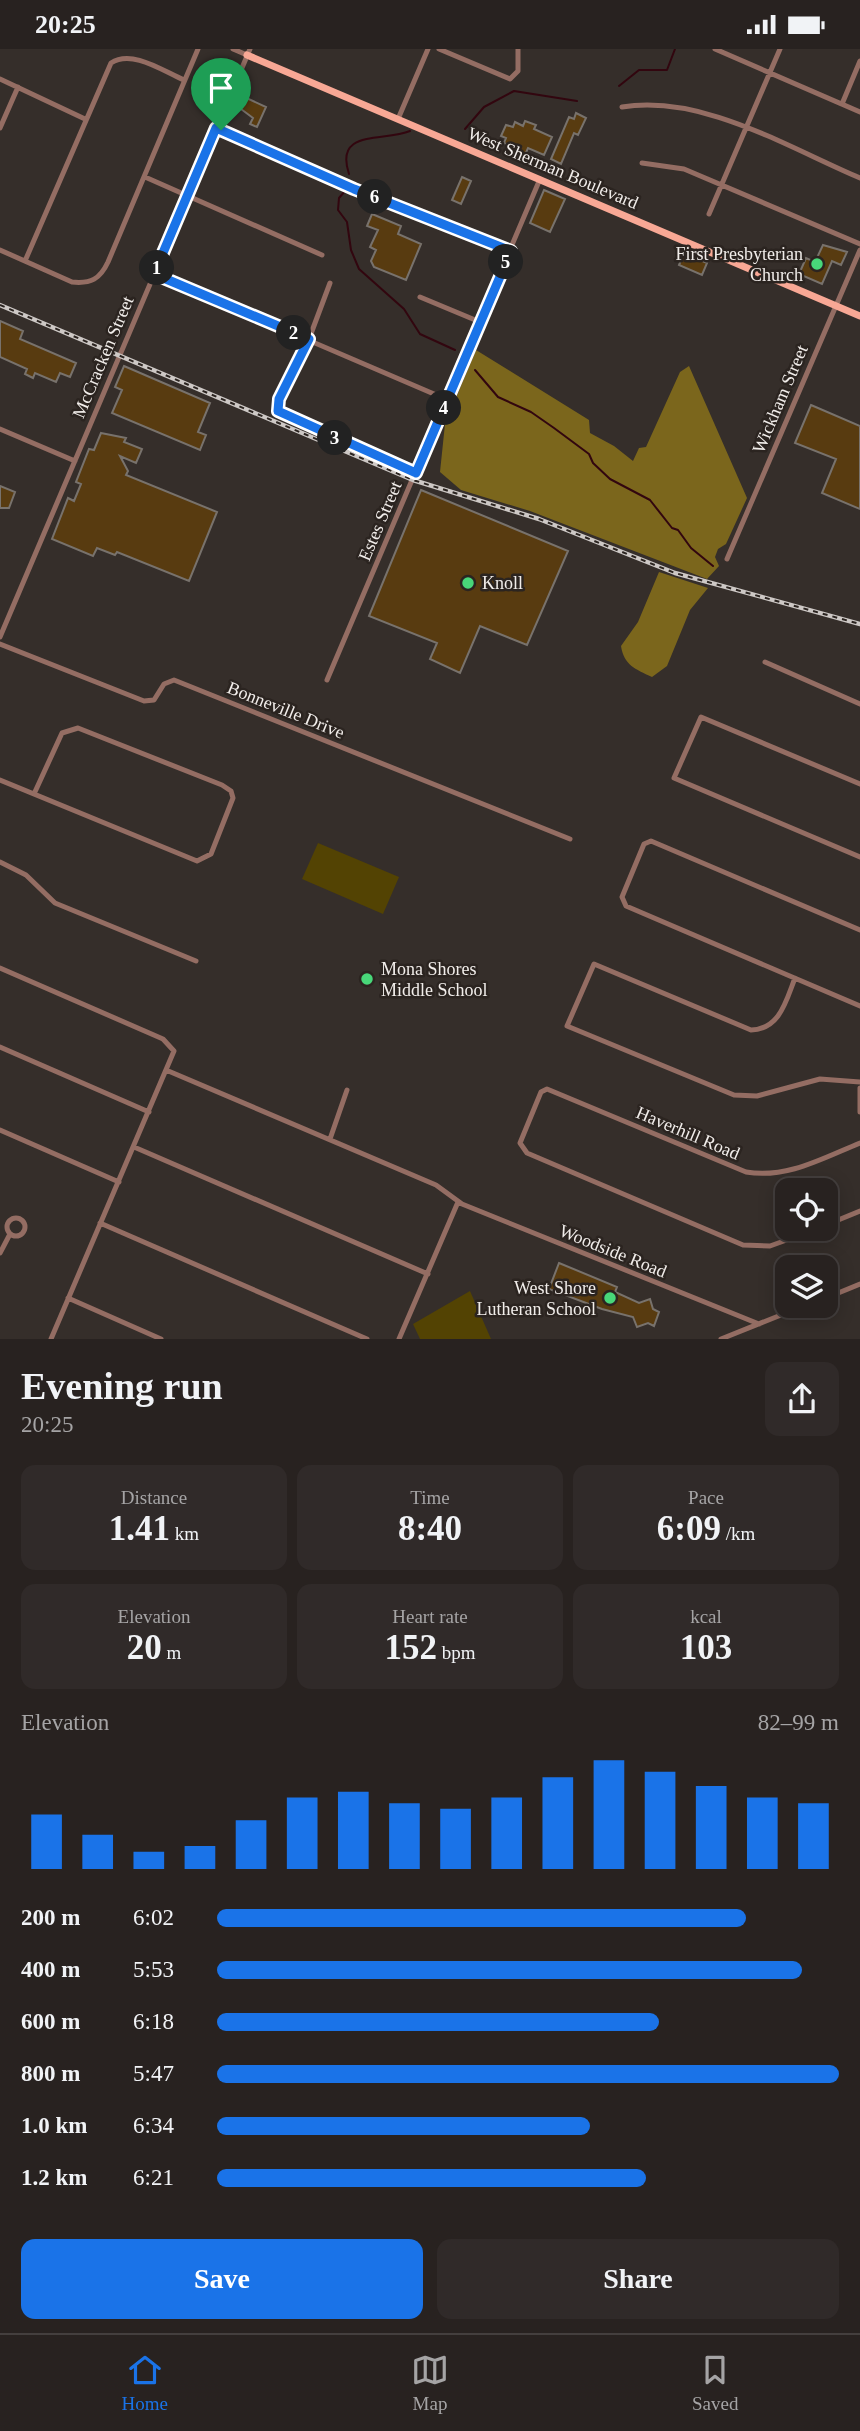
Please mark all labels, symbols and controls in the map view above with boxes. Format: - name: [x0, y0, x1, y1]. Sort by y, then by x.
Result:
- text: 20:25: [35, 10, 96, 39]
- pin: [191, 58, 251, 130]
- icon: arrive: [202, 69, 240, 107]
- street label: West Sherman Boulevard: [465, 123, 641, 213]
- pin: 6: [358, 179, 392, 215]
- text: 6: [370, 186, 379, 207]
- place label: First Presbyterian Church: [676, 244, 803, 285]
- pin: 5: [489, 245, 524, 279]
- pin: 1: [140, 251, 174, 285]
- text: 5: [501, 251, 510, 272]
- marker: First Presbyterian Church: [809, 256, 825, 272]
- text: 1: [152, 257, 161, 278]
- street label: McCracken Street: [68, 293, 138, 421]
- pin: 2: [276, 315, 312, 351]
- text: 2: [289, 322, 298, 343]
- street label: Wickham Street: [748, 342, 812, 456]
- pin: 4: [426, 391, 462, 425]
- text: 4: [439, 397, 448, 418]
- pin: 3: [318, 421, 352, 455]
- text: 3: [330, 427, 339, 448]
- street label: Estes Street: [354, 478, 406, 564]
- place label: Knoll: [482, 573, 523, 593]
- marker: Knoll: [460, 575, 476, 591]
- street label: Bonneville Drive: [225, 677, 347, 743]
- place label: Mona Shores Middle School: [381, 959, 488, 1000]
- marker: Mona Shores Middle School: [359, 971, 375, 987]
- street label: Haverhill Road: [633, 1102, 743, 1164]
- map controls: [775, 1178, 838, 1318]
- button: locate: [775, 1178, 838, 1241]
- street label: Woodside Road: [556, 1220, 670, 1282]
- button: layers: [775, 1255, 838, 1318]
- place label: West Shore Lutheran School: [477, 1278, 596, 1319]
- marker: West Shore Lutheran School: [602, 1290, 618, 1306]
- button: share: [765, 1362, 839, 1436]
- text: Evening run: [21, 1365, 223, 1407]
- text: 20:25: [21, 1412, 73, 1437]
- text: Distance: [121, 1487, 187, 1508]
- text: Time: [410, 1487, 450, 1508]
- text: Pace: [688, 1487, 724, 1508]
- text: 1.41: [109, 1509, 170, 1548]
- text: 8:40: [398, 1509, 462, 1548]
- text: 6:09: [657, 1509, 721, 1548]
- text: km: [170, 1523, 199, 1544]
- text: /km: [721, 1523, 755, 1544]
- text: Elevation: [118, 1606, 190, 1627]
- text: Heart rate: [392, 1606, 468, 1627]
- text: kcal: [690, 1606, 722, 1627]
- text: 20: [127, 1628, 162, 1667]
- text: 152: [384, 1628, 437, 1667]
- text: 103: [680, 1628, 732, 1667]
- text: m: [162, 1642, 181, 1663]
- text: bpm: [437, 1642, 476, 1663]
- text: Elevation: [21, 1710, 109, 1735]
- text: 82–99 m: [758, 1710, 839, 1735]
- text: 200 m: [21, 1905, 80, 1930]
- text: 6:02: [133, 1905, 174, 1930]
- text: 400 m: [21, 1957, 80, 1982]
- text: 5:53: [133, 1957, 174, 1982]
- text: 600 m: [21, 2009, 80, 2034]
- text: 6:18: [133, 2009, 174, 2034]
- text: 800 m: [21, 2061, 80, 2086]
- text: 5:47: [133, 2061, 174, 2086]
- text: 1.0 km: [21, 2113, 87, 2138]
- text: 6:34: [133, 2113, 174, 2138]
- text: 1.2 km: [21, 2165, 87, 2190]
- text: 6:21: [133, 2165, 174, 2190]
- button: Save: [21, 2239, 423, 2319]
- button: Share: [437, 2239, 839, 2319]
- tab: Home: [122, 2351, 168, 2415]
- tab: Map: [411, 2351, 449, 2415]
- tab: Saved: [692, 2351, 738, 2415]

